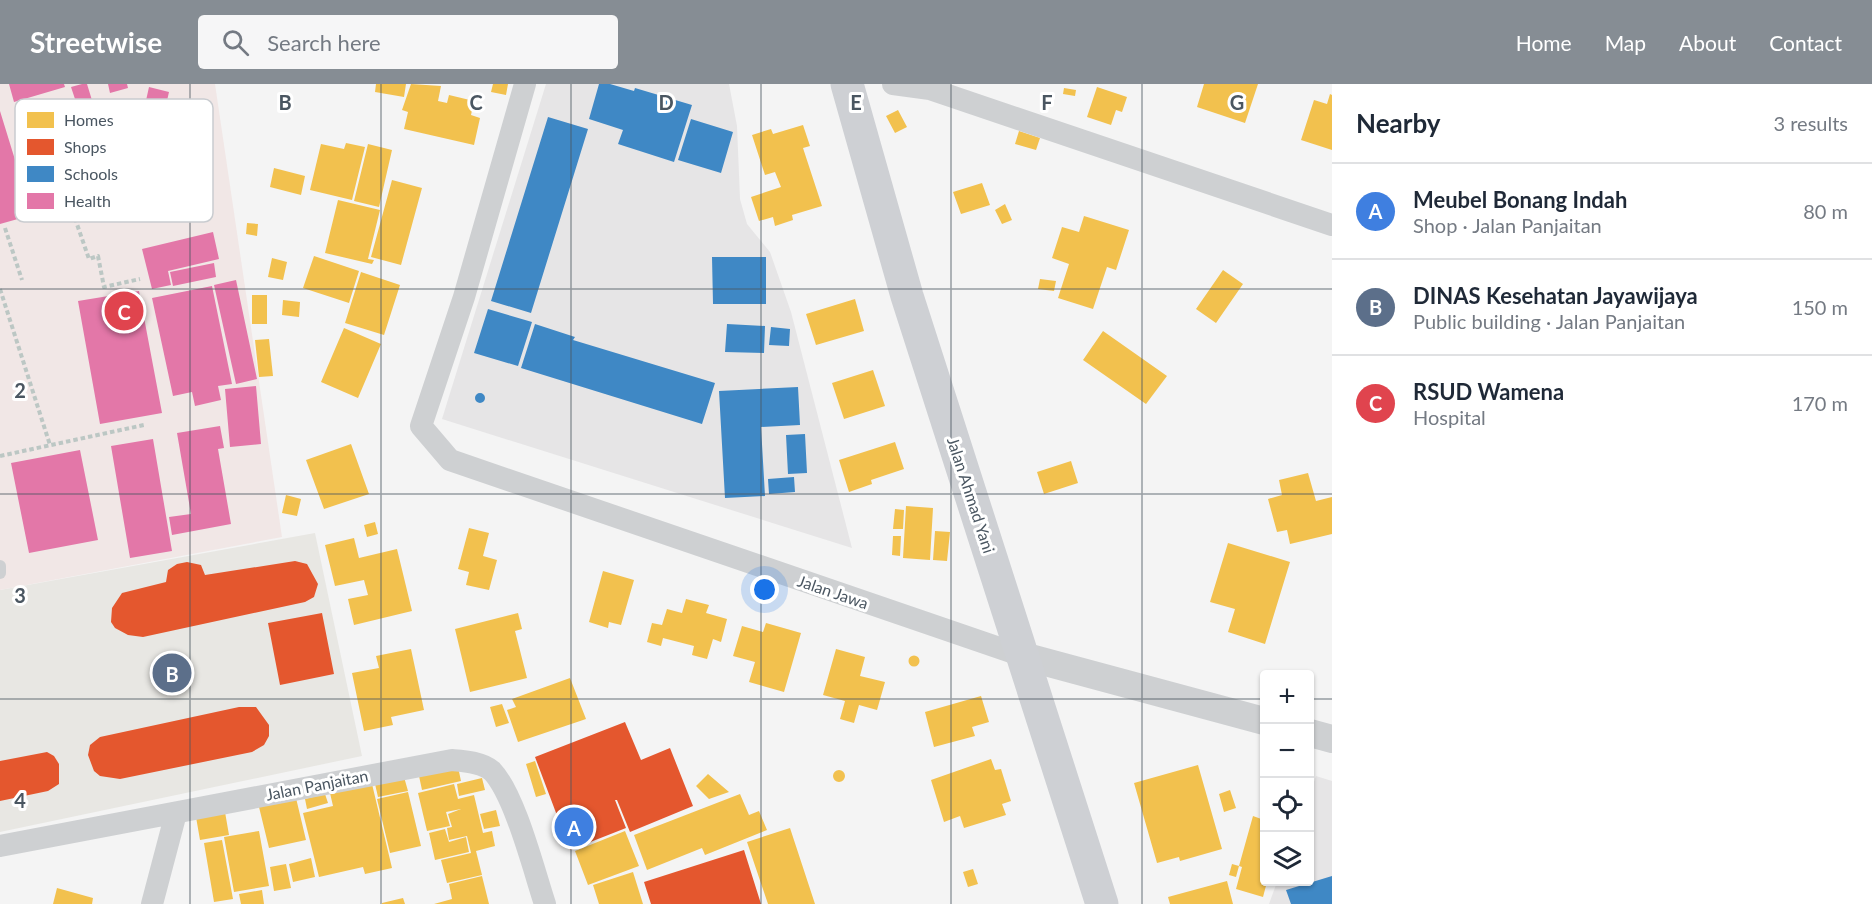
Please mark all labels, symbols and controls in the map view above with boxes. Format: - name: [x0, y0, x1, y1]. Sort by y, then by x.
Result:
- search box: [198, 15, 618, 69]
- text: Streetwise: [30, 25, 162, 59]
- icon: search: [219, 26, 252, 59]
- text: Search here: [267, 29, 381, 56]
- text: Home: [1516, 30, 1572, 55]
- text: Map: [1605, 30, 1646, 55]
- text: About: [1679, 30, 1736, 55]
- text: Contact: [1769, 30, 1842, 55]
- text: B: [278, 90, 292, 114]
- text: C: [469, 90, 483, 114]
- text: D: [658, 90, 674, 114]
- text: E: [850, 90, 862, 114]
- text: F: [1041, 90, 1053, 114]
- text: G: [1230, 90, 1244, 114]
- legend: [15, 99, 213, 222]
- text: Nearby: [1356, 107, 1441, 139]
- text: Homes: [64, 110, 114, 129]
- text: 3 results: [1773, 111, 1848, 135]
- text: Shops: [64, 137, 107, 156]
- text: Schools: [64, 164, 118, 183]
- text: Meubel Bonang Indah: [1413, 186, 1627, 213]
- text: Health: [64, 191, 111, 210]
- text: A: [1369, 199, 1382, 223]
- text: 80 m: [1803, 199, 1848, 223]
- text: Shop · Jalan Panjaitan: [1413, 213, 1602, 237]
- text: DINAS Kesehatan Jayawijaya: [1413, 282, 1698, 309]
- pin: C: [104, 288, 144, 334]
- text: B: [1369, 295, 1382, 319]
- text: 150 m: [1792, 295, 1848, 319]
- text: Public building · Jalan Panjaitan: [1413, 309, 1685, 333]
- text: 2: [14, 378, 26, 402]
- text: RSUD Wamena: [1413, 378, 1564, 405]
- text: C: [1369, 391, 1382, 415]
- text: 170 m: [1792, 391, 1848, 415]
- text: Hospital: [1413, 405, 1486, 429]
- street label: Jalan Ahmad Yani: [944, 434, 999, 555]
- street label: Jalan Jawa: [795, 571, 871, 612]
- your location: [750, 575, 779, 604]
- text: 3: [14, 583, 26, 607]
- pin: B: [152, 650, 192, 696]
- map controls: [1260, 670, 1314, 886]
- button: +: [1260, 670, 1314, 724]
- button: −: [1260, 724, 1314, 778]
- street label: Jalan Panjaitan: [264, 765, 370, 804]
- button: locate: [1260, 778, 1314, 832]
- text: 4: [14, 788, 26, 812]
- pin: A: [554, 804, 594, 850]
- button: layers: [1260, 832, 1314, 886]

